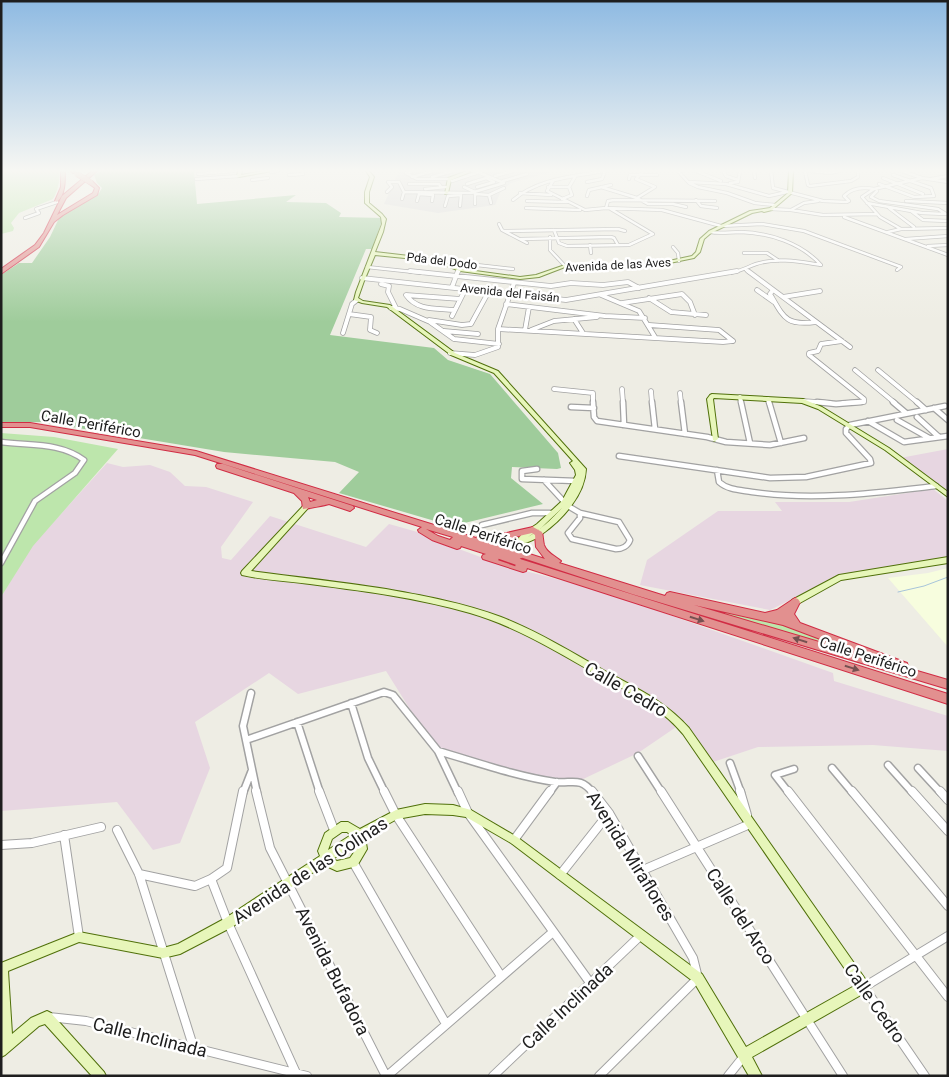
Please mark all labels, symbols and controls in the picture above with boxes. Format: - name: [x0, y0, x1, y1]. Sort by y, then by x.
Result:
- street label: Pda del Dodo: [406, 250, 478, 272]
- street label: Avenida de las Aves: [565, 255, 671, 275]
- street label: Avenida del Faisán: [460, 281, 560, 305]
- street label: Calle Periférico: [40, 406, 142, 442]
- street label: Calle Periférico: [432, 510, 534, 558]
- one-way arrow: [689, 615, 704, 623]
- street label: Calle Periférico: [817, 633, 919, 681]
- one-way arrow: [793, 636, 808, 644]
- street label: Calle Cedro: [581, 657, 671, 721]
- one-way arrow: [844, 664, 859, 672]
- street label: Avenida Miraflores: [583, 787, 679, 925]
- street label: Avenida de las Colinas: [229, 812, 391, 928]
- street label: Calle del Arco: [702, 864, 780, 968]
- street label: Avenida Bufadora: [292, 903, 374, 1039]
- street label: Calle Inclinada: [517, 958, 617, 1054]
- street label: Calle Cedro: [840, 959, 910, 1047]
- street label: Calle Inclinada: [91, 1013, 209, 1061]

